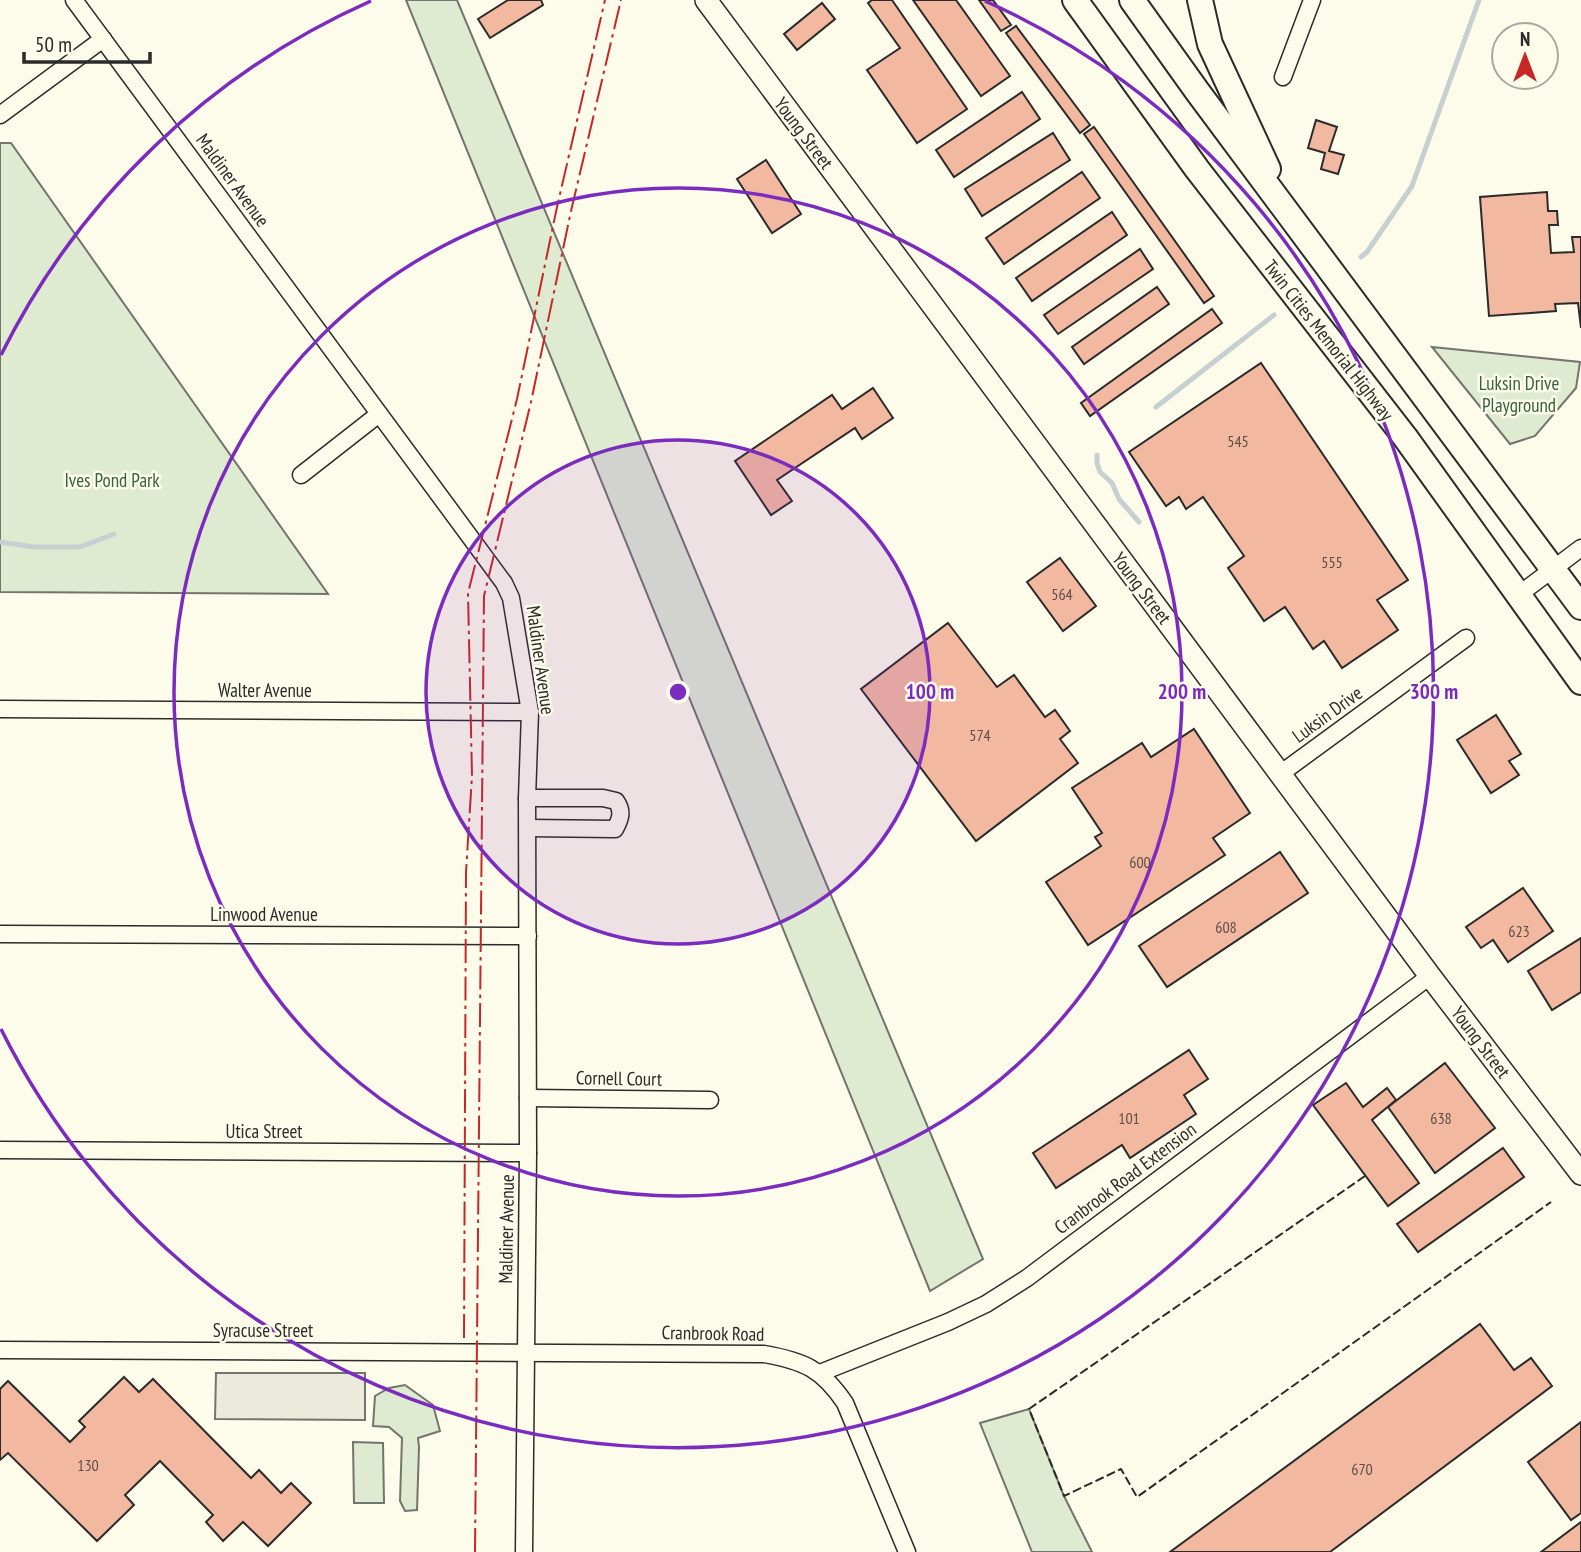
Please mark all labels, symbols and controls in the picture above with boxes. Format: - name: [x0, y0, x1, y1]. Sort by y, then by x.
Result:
- scale bar: [24, 21, 150, 65]
- north arrow: [1490, 21, 1560, 91]
- text: N: [1520, 27, 1530, 51]
- text: 50 m: [35, 31, 72, 58]
- street label: Young Street: [769, 92, 839, 174]
- street label: Maldiner Avenue: [191, 129, 275, 231]
- street label: Twin Cities Memorial Highway: [1259, 255, 1400, 426]
- park label: Luksin Drive Playground: [1479, 371, 1559, 417]
- house number: 545: [1227, 431, 1249, 451]
- park label: Ives Pond Park: [64, 468, 160, 492]
- street label: Young Street: [1107, 547, 1177, 629]
- house number: 555: [1321, 552, 1343, 572]
- house number: 564: [1051, 584, 1073, 604]
- street label: Maldiner Avenue: [522, 604, 561, 716]
- street label: Walter Avenue: [218, 678, 312, 702]
- text: 100 m: [906, 678, 954, 705]
- text: 200 m: [1158, 678, 1206, 705]
- text: 300 m: [1410, 678, 1458, 705]
- centre of rings: [666, 680, 690, 704]
- street label: Luksin Drive: [1287, 680, 1367, 747]
- house number: 574: [969, 725, 991, 745]
- house number: 600: [1129, 852, 1151, 872]
- street label: Linwood Avenue: [210, 902, 318, 926]
- house number: 608: [1215, 917, 1237, 937]
- house number: 623: [1508, 921, 1530, 941]
- street label: Young Street: [1446, 1001, 1516, 1083]
- street label: Cornell Court: [576, 1065, 663, 1091]
- house number: 101: [1118, 1108, 1140, 1128]
- house number: 638: [1430, 1108, 1452, 1128]
- street label: Cranbrook Road Extension: [1049, 1117, 1201, 1239]
- street label: Utica Street: [226, 1119, 303, 1143]
- street label: Maldiner Avenue: [493, 1174, 519, 1284]
- street label: Syracuse Street: [213, 1318, 314, 1342]
- street label: Cranbrook Road: [661, 1320, 765, 1346]
- house number: 130: [77, 1455, 99, 1475]
- house number: 670: [1351, 1459, 1373, 1479]

